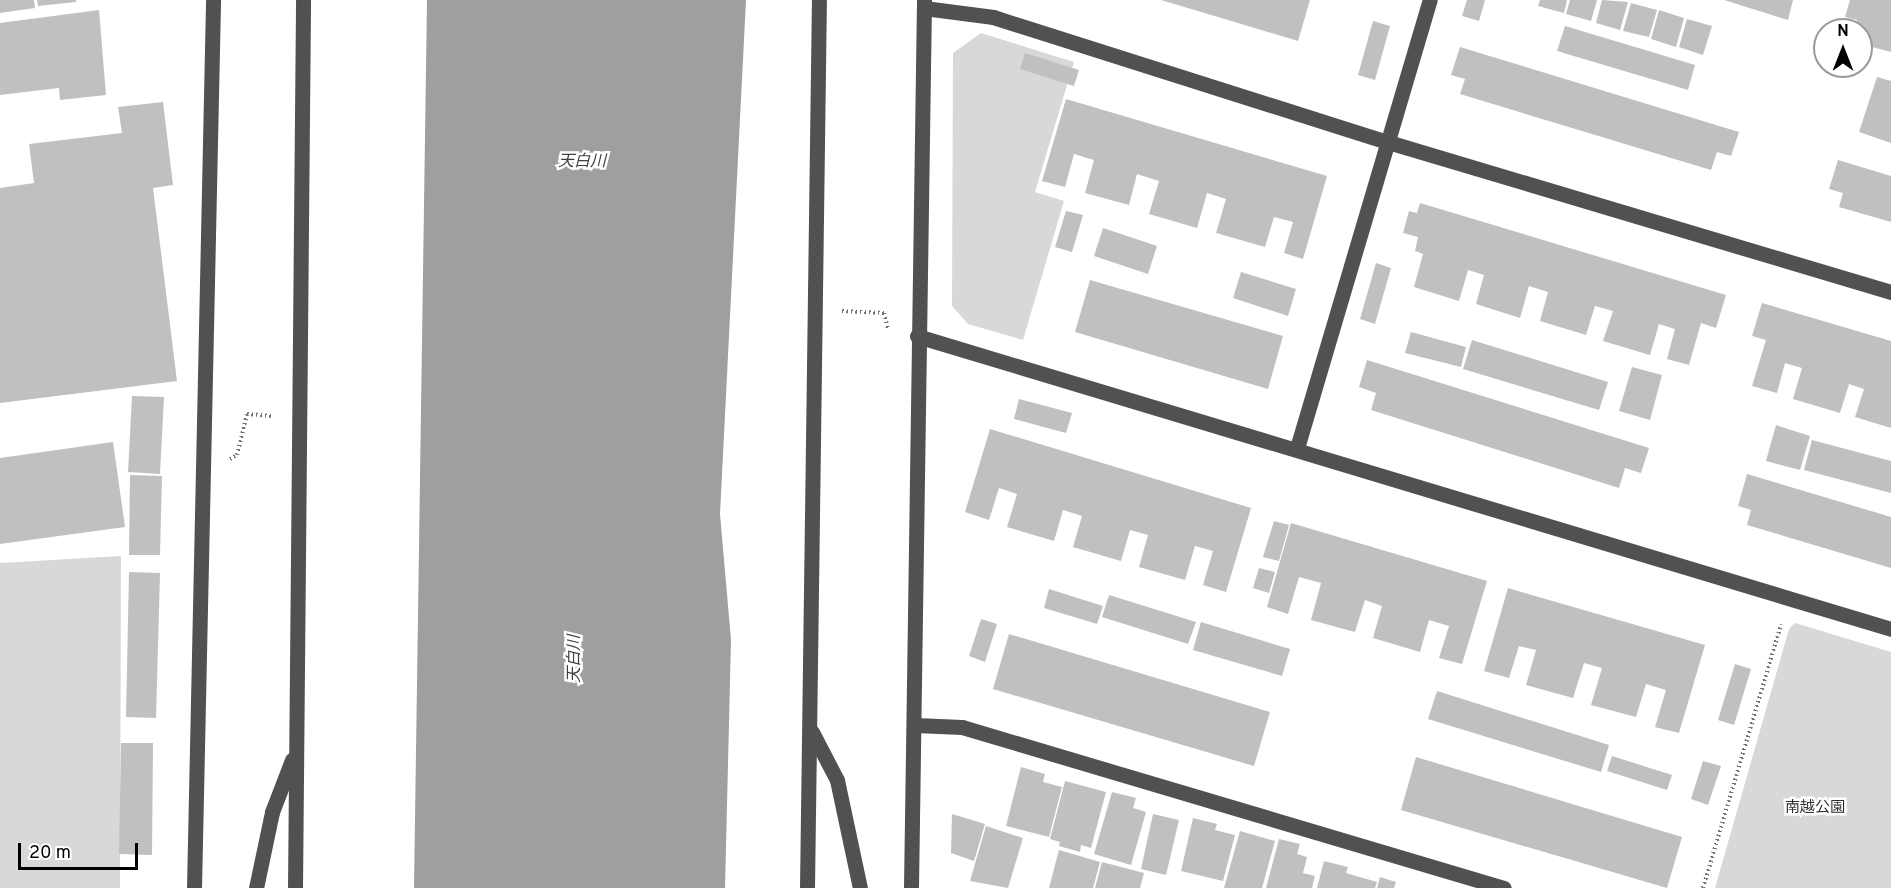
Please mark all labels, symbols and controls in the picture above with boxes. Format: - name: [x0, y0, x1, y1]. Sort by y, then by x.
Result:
- north arrow: [1813, 18, 1873, 78]
- text: N: [1837, 22, 1849, 42]
- water label: 天白川: [558, 152, 606, 172]
- water label: 天白川: [565, 635, 585, 683]
- park label: 南越公園: [1785, 800, 1845, 818]
- scale bar: [21, 831, 141, 869]
- text: 20 m: [29, 842, 71, 865]

